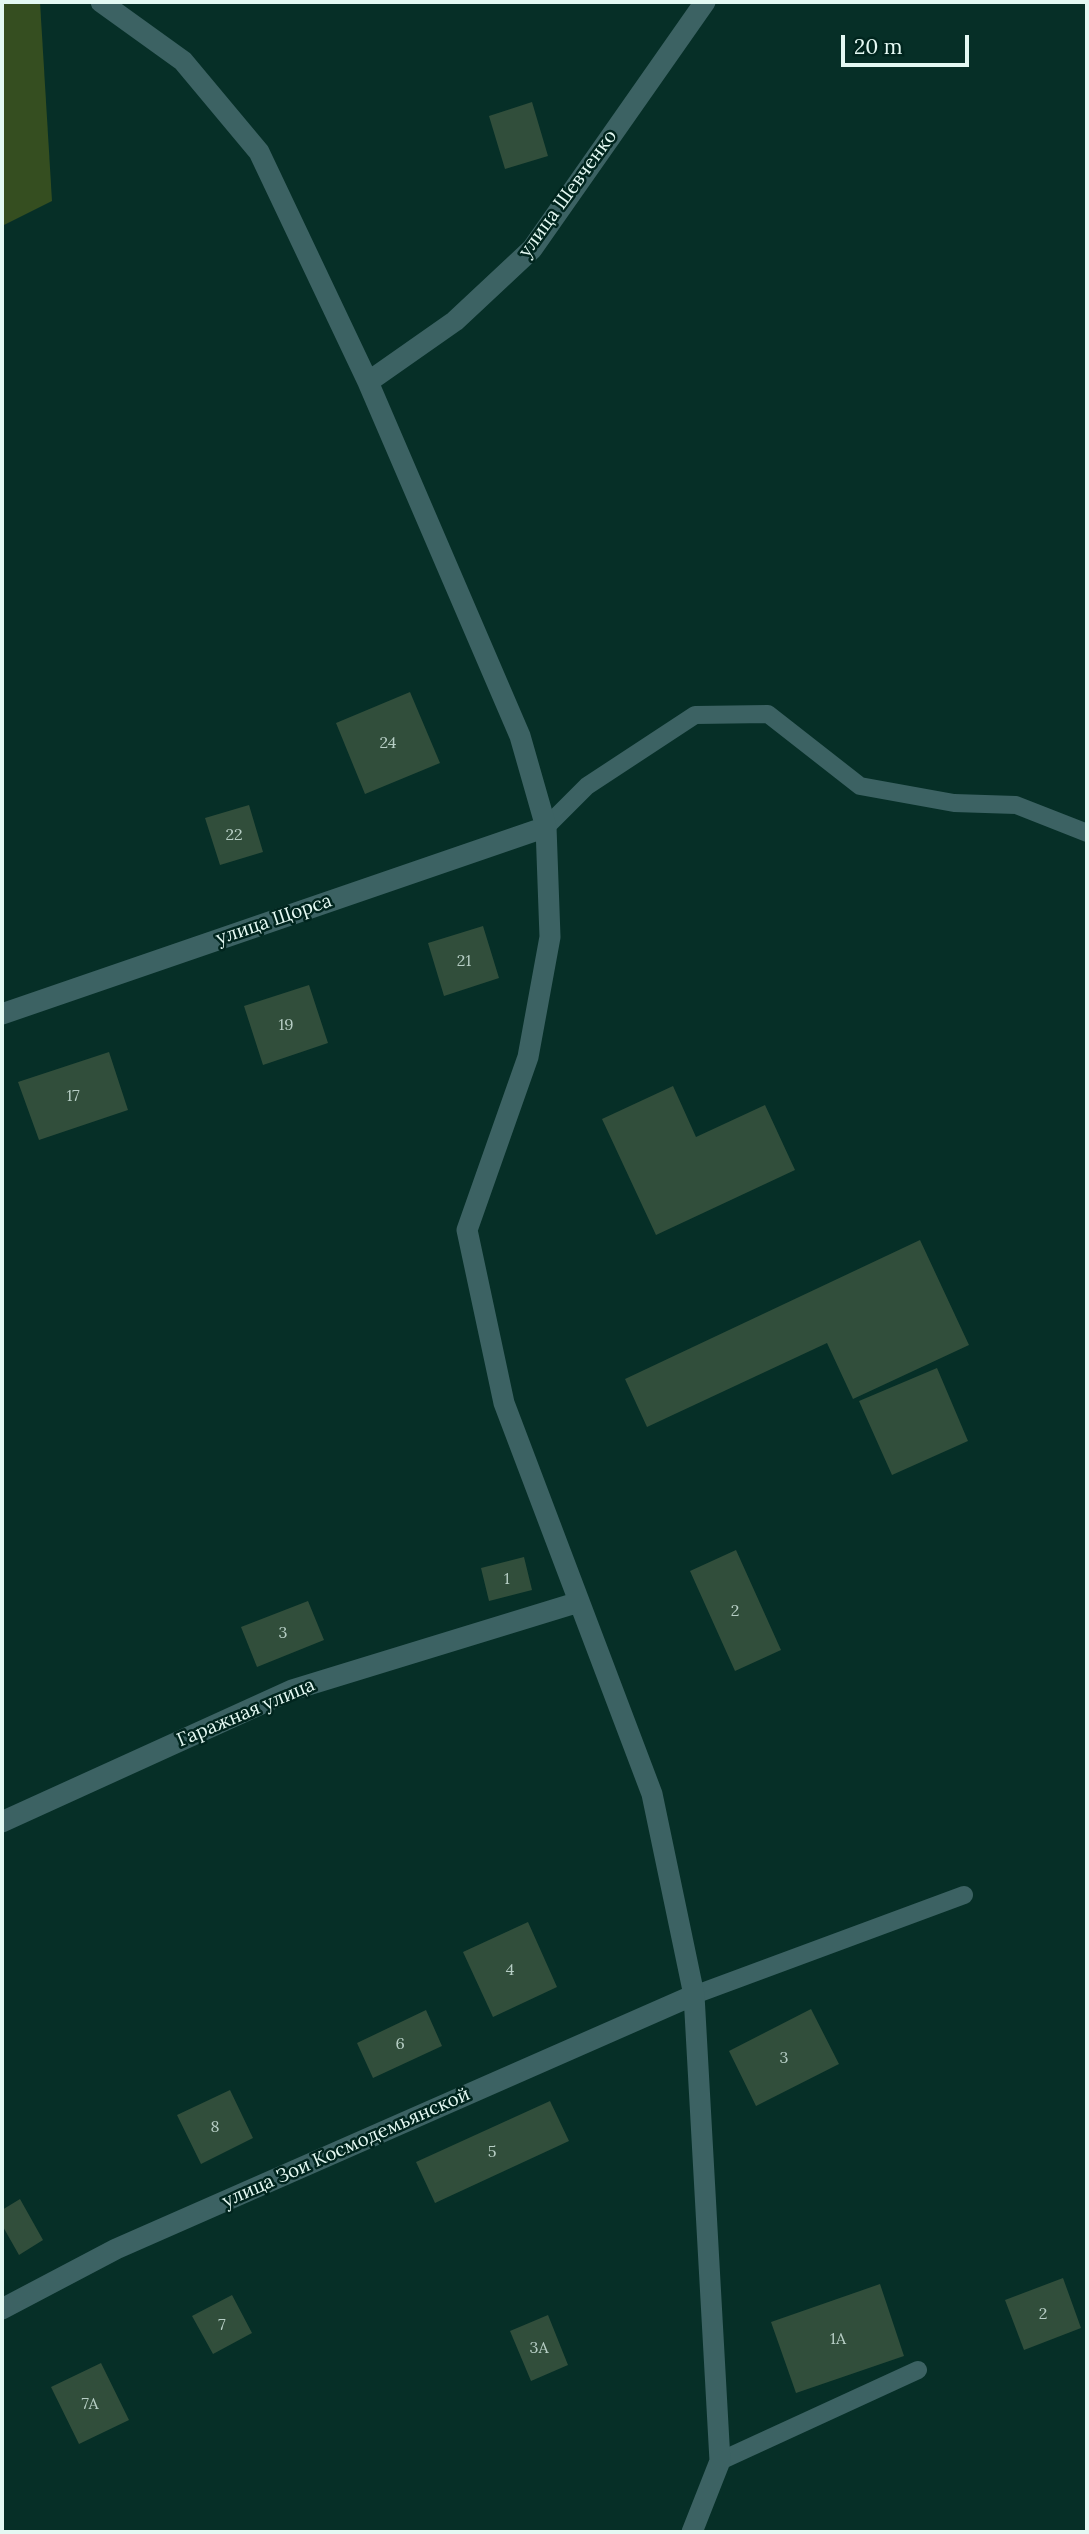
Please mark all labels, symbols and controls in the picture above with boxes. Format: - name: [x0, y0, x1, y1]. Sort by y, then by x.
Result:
- scale bar: [844, 21, 972, 65]
- text: 20 m: [854, 33, 903, 60]
- street label: улица Шевченко: [514, 126, 622, 262]
- house number: 24: [380, 733, 396, 753]
- house number: 22: [225, 825, 243, 845]
- street label: улица Щорса: [213, 890, 335, 950]
- house number: 21: [457, 951, 471, 971]
- house number: 19: [278, 1015, 294, 1035]
- house number: 17: [66, 1086, 80, 1106]
- house number: 1: [504, 1569, 510, 1589]
- house number: 2: [731, 1601, 739, 1621]
- house number: 3: [279, 1623, 287, 1643]
- street label: Гаражная улица: [174, 1674, 318, 1752]
- house number: 4: [506, 1960, 514, 1980]
- house number: 6: [395, 2034, 405, 2054]
- house number: 3: [780, 2048, 788, 2068]
- street label: улица Зои Космодемьянской: [219, 2083, 473, 2213]
- house number: 8: [211, 2117, 219, 2137]
- house number: 5: [488, 2142, 496, 2162]
- house number: 2: [1039, 2304, 1047, 2324]
- house number: 7: [218, 2315, 226, 2335]
- house number: 1А: [830, 2329, 846, 2349]
- house number: 3А: [530, 2338, 548, 2358]
- house number: 7А: [81, 2394, 99, 2414]

